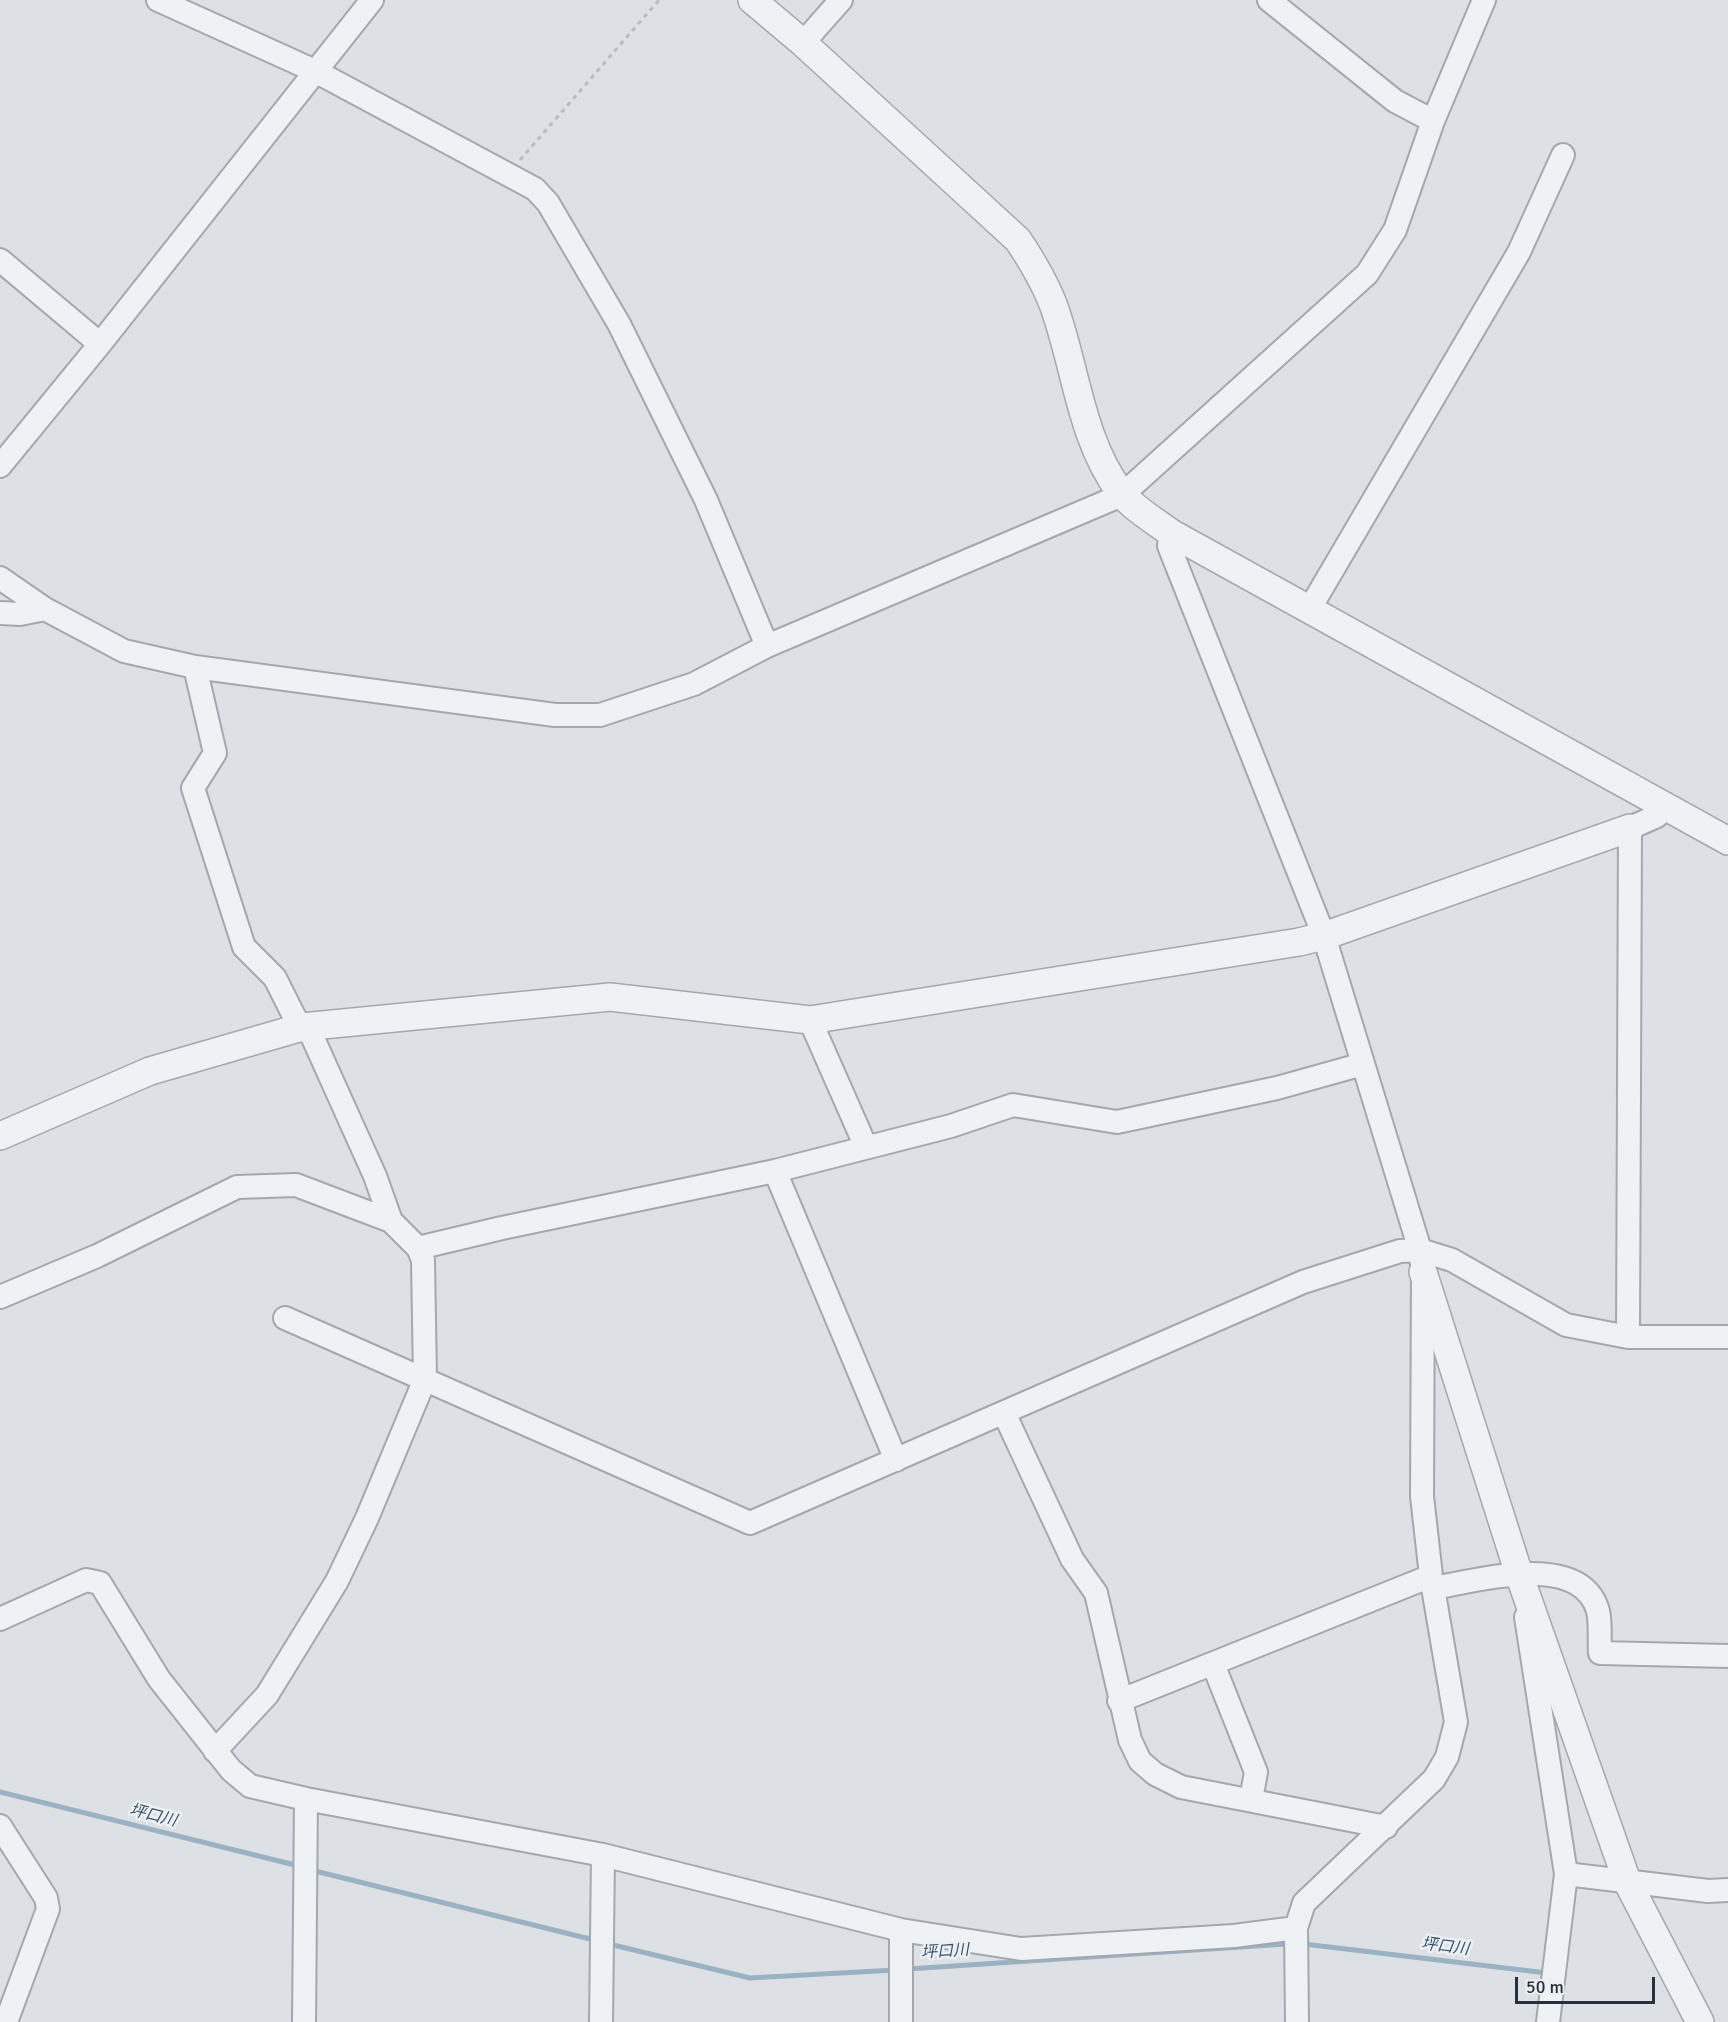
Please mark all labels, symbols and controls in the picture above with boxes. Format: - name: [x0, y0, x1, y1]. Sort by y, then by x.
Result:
- water label: 坪口川: [127, 1801, 179, 1831]
- water label: 坪口川: [1420, 1935, 1470, 1959]
- water label: 坪口川: [920, 1941, 970, 1963]
- scale bar: [1518, 1965, 1658, 2003]
- text: 50 m: [1526, 1976, 1564, 1998]

